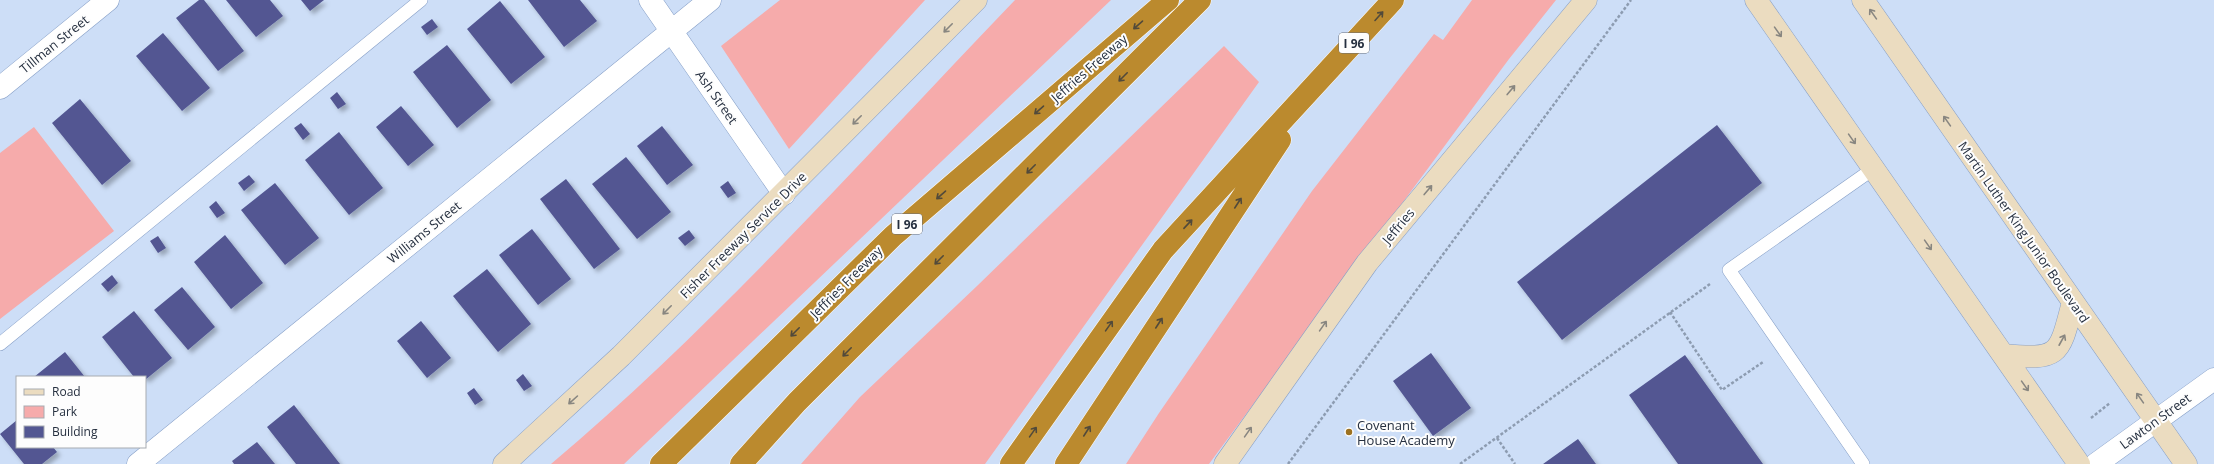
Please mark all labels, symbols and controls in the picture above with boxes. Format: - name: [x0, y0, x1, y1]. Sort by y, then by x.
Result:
- one-way arrow: [1869, 9, 1877, 20]
- street label: Tillman Street: [16, 10, 93, 77]
- one-way arrow: [1374, 11, 1384, 21]
- one-way arrow: [1133, 21, 1143, 30]
- one-way arrow: [943, 23, 953, 33]
- one-way arrow: [1774, 26, 1782, 37]
- street label: Jeffries Freeway: [1046, 30, 1131, 107]
- road number: I 96: [1339, 33, 1369, 53]
- street label: Ash Street: [692, 66, 742, 128]
- one-way arrow: [1118, 72, 1128, 82]
- one-way arrow: [1507, 85, 1516, 96]
- one-way arrow: [1035, 105, 1045, 114]
- one-way arrow: [852, 115, 862, 125]
- one-way arrow: [1943, 116, 1951, 127]
- one-way arrow: [1848, 133, 1856, 144]
- street label: Martin Luther King Junior Boulevard: [1954, 138, 2094, 326]
- one-way arrow: [1026, 164, 1036, 174]
- street label: Fisher Freeway Service Drive: [676, 168, 810, 302]
- one-way arrow: [1424, 185, 1433, 196]
- one-way arrow: [936, 190, 946, 199]
- street label: Williams Street: [383, 196, 465, 267]
- one-way arrow: [1234, 198, 1242, 209]
- street label: Jeffries: [1376, 204, 1418, 249]
- road number: I 96: [892, 214, 922, 234]
- one-way arrow: [1183, 219, 1192, 229]
- one-way arrow: [1924, 239, 1932, 250]
- street label: Jeffries Freeway: [804, 242, 886, 324]
- one-way arrow: [934, 255, 944, 265]
- one-way arrow: [662, 305, 672, 315]
- one-way arrow: [1155, 318, 1163, 329]
- one-way arrow: [1105, 321, 1113, 332]
- one-way arrow: [1319, 321, 1327, 332]
- one-way arrow: [790, 327, 800, 337]
- one-way arrow: [2059, 334, 2066, 346]
- one-way arrow: [842, 347, 852, 357]
- legend: [16, 376, 146, 448]
- one-way arrow: [2021, 381, 2029, 392]
- text: Road: [52, 383, 81, 400]
- street label: Lawton Street: [2116, 389, 2195, 453]
- one-way arrow: [2136, 392, 2144, 403]
- one-way arrow: [569, 395, 579, 404]
- text: Park: [52, 403, 78, 420]
- place label: Covenant House Academy: [1357, 416, 1455, 449]
- text: Building: [52, 423, 98, 440]
- one-way arrow: [1083, 426, 1091, 437]
- one-way arrow: [1029, 427, 1037, 438]
- one-way arrow: [1244, 427, 1252, 438]
- marker: Covenant House Academy: [1344, 427, 1354, 437]

